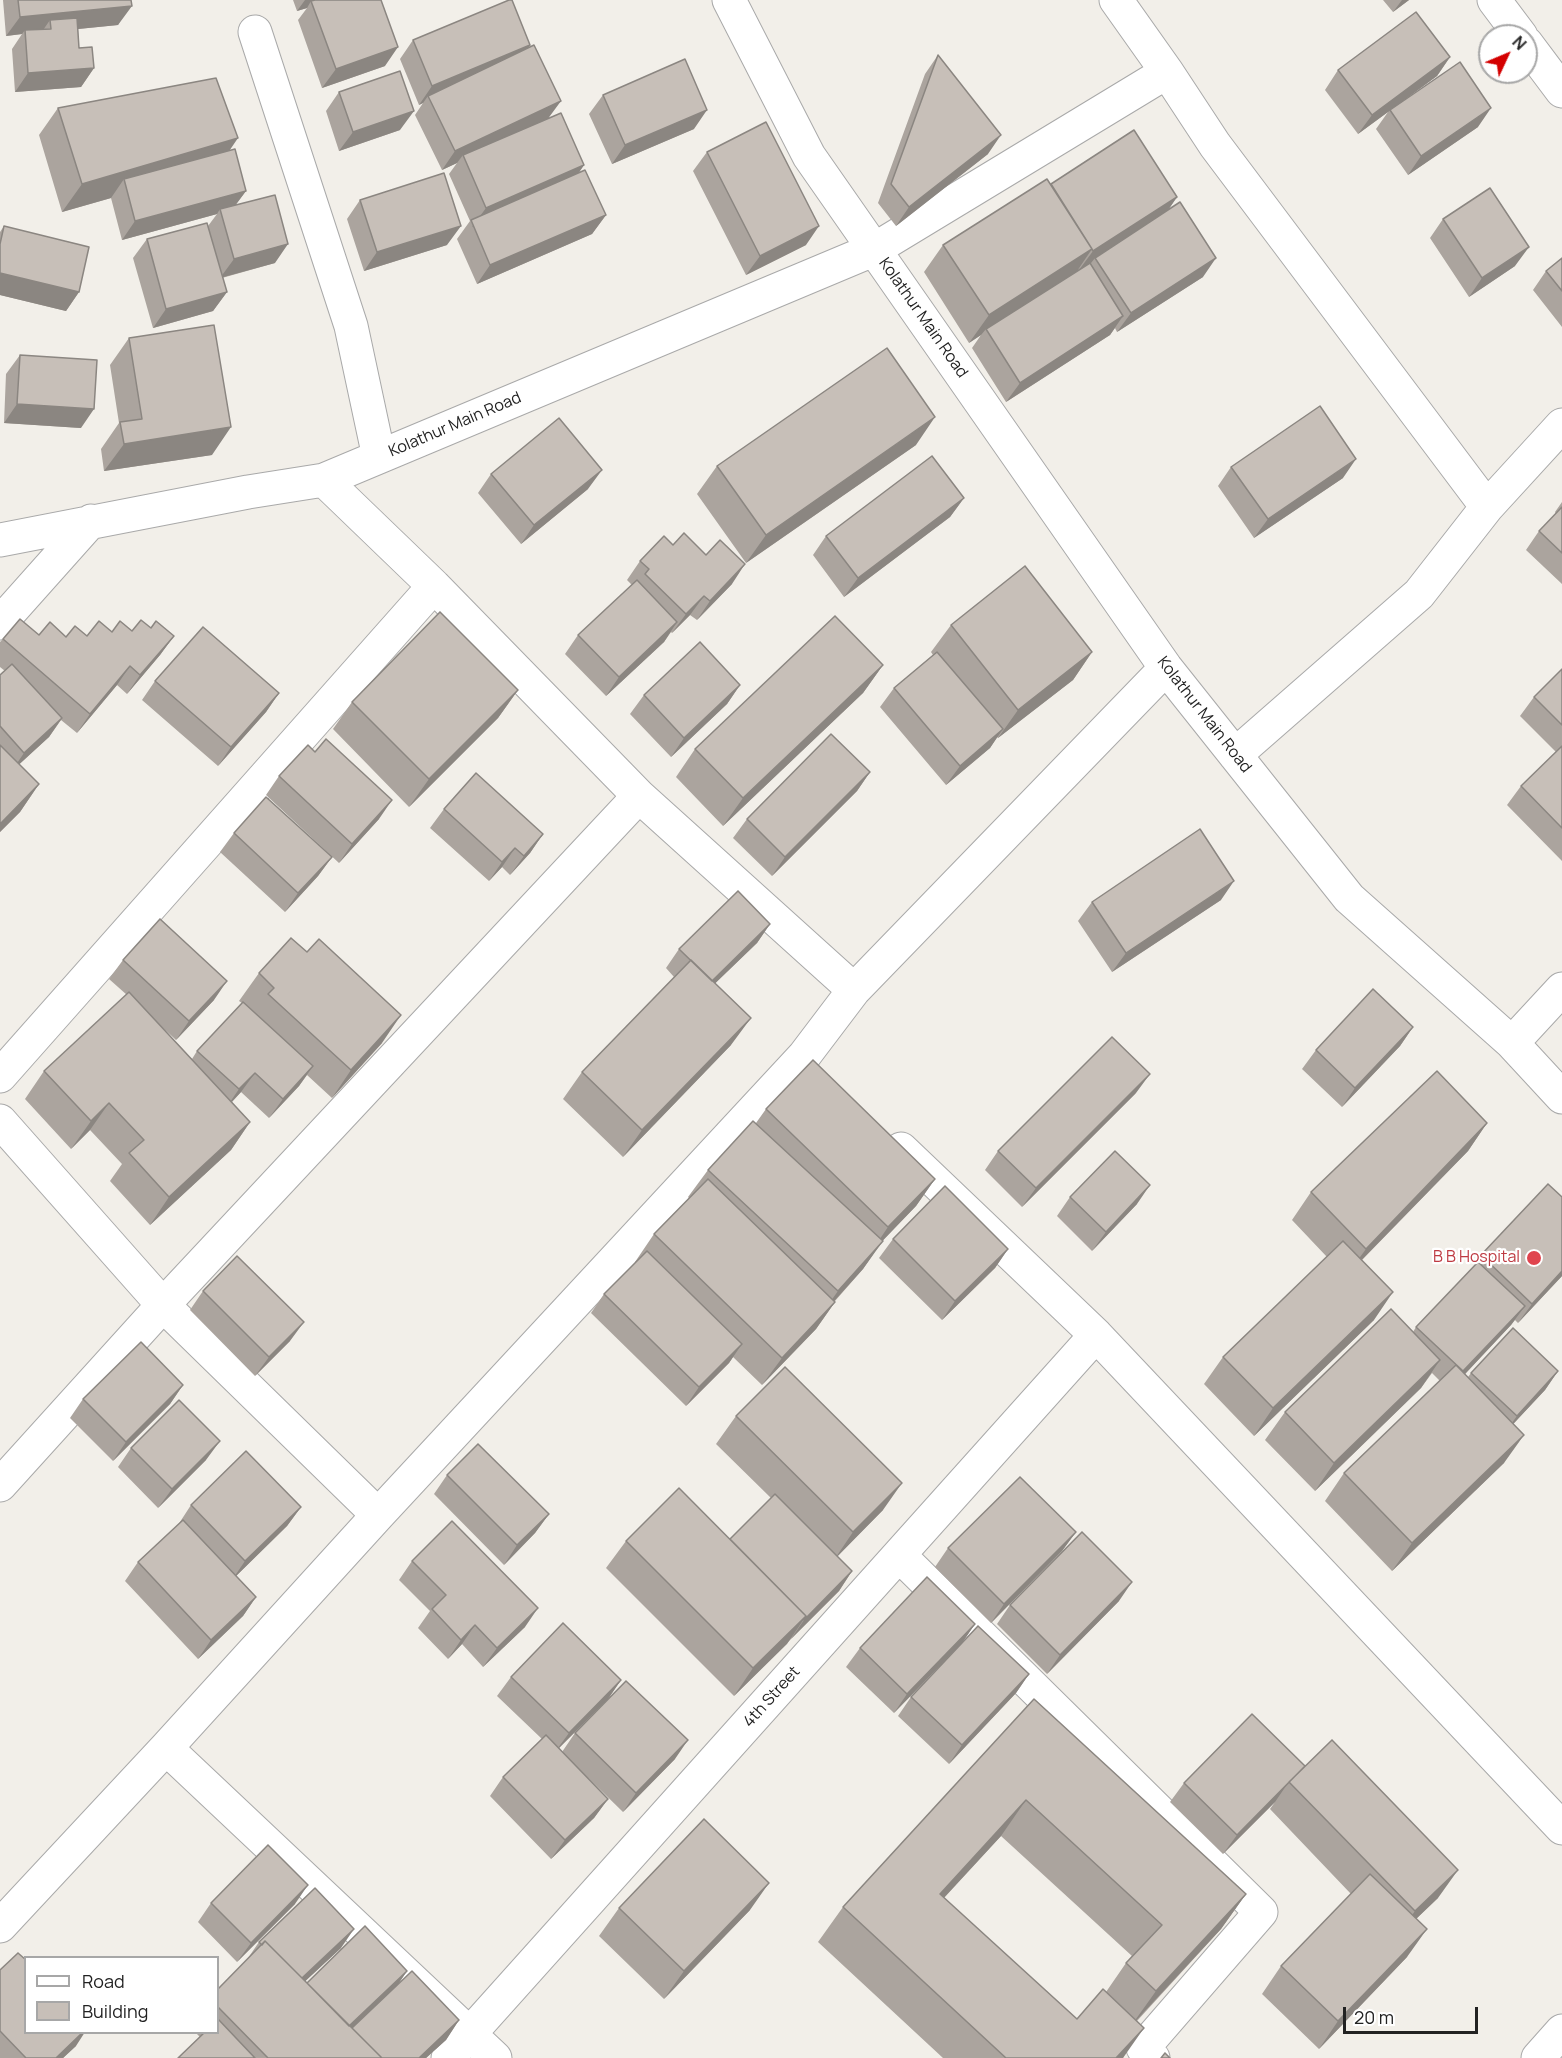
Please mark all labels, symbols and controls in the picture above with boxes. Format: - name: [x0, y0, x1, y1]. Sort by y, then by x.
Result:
- north arrow: [1478, 24, 1538, 84]
- text: N: [1508, 31, 1531, 55]
- street label: Kolathur Main Road: [874, 254, 972, 382]
- street label: Kolathur Main Road: [386, 388, 524, 462]
- street label: Kolathur Main Road: [1153, 653, 1255, 777]
- place label: B B Hospital: [1433, 1248, 1520, 1268]
- marker: B B Hospital: [1525, 1249, 1543, 1267]
- street label: 4th Street: [740, 1663, 804, 1731]
- legend: [24, 1956, 219, 2034]
- text: Road: [82, 1969, 125, 1993]
- scale bar: [1346, 1995, 1481, 2033]
- text: Building: [82, 1999, 148, 2023]
- text: 20 m: [1354, 2005, 1394, 2029]

